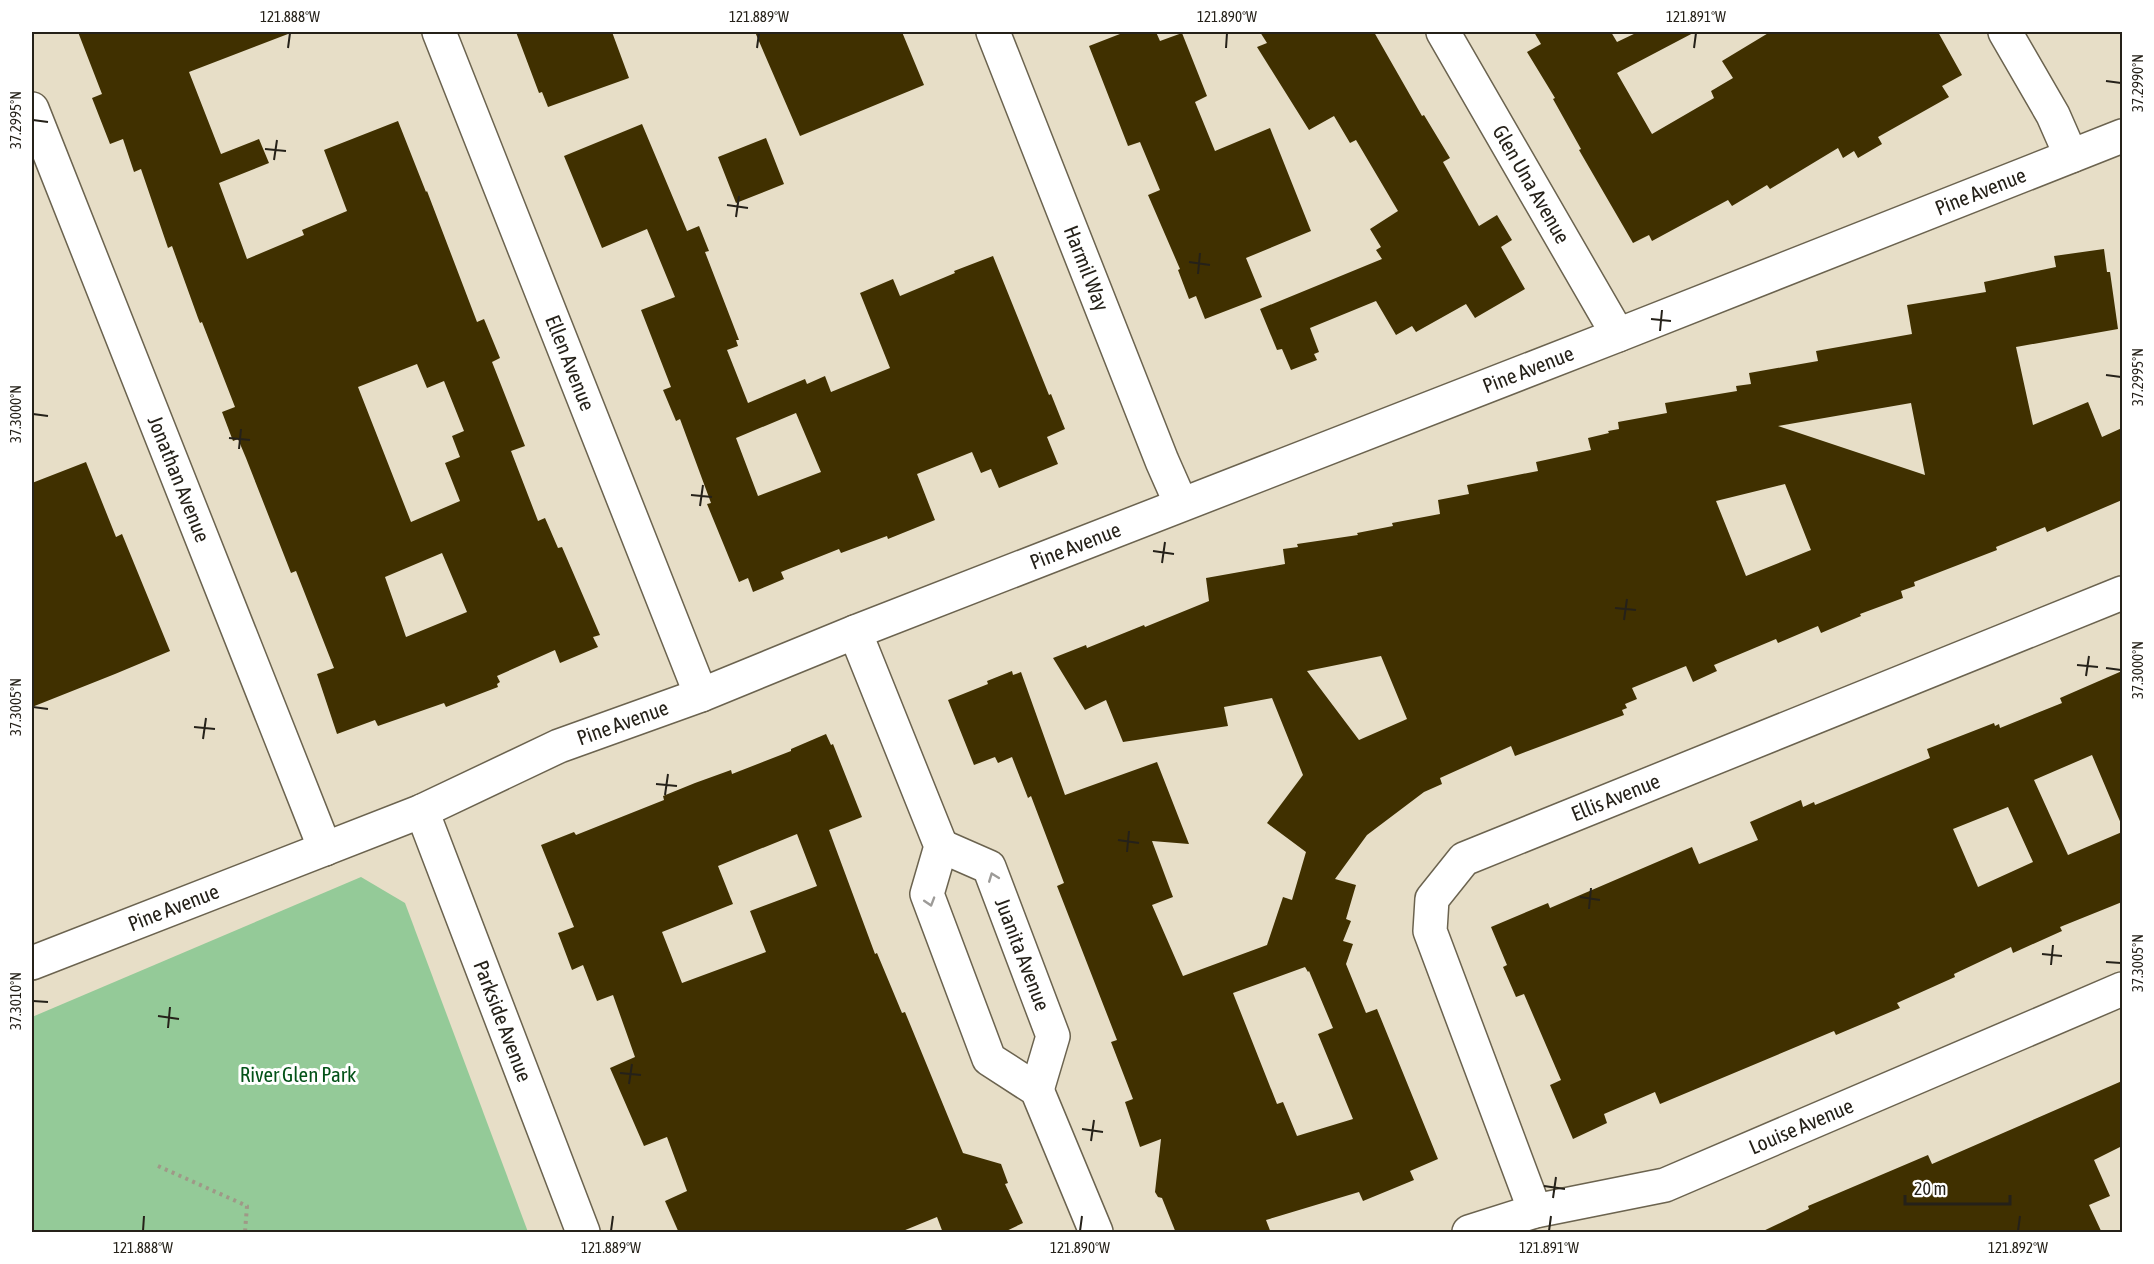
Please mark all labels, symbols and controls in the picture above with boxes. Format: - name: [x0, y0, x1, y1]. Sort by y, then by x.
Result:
- text: 121.888°W: [260, 8, 320, 25]
- text: 121.889°W: [729, 8, 789, 25]
- text: 121.890°W: [1197, 8, 1257, 25]
- text: 121.891°W: [1666, 8, 1726, 25]
- text: 37.2990°N: [2129, 54, 2146, 112]
- text: 37.2995°N: [7, 91, 24, 149]
- street label: Glen Una Avenue: [1488, 121, 1575, 247]
- street label: Pine Avenue: [1931, 162, 2029, 220]
- street label: Harmil Way: [1059, 222, 1115, 314]
- street label: Ellen Avenue: [541, 311, 600, 414]
- street label: Pine Avenue: [1479, 340, 1577, 397]
- text: 37.2995°N: [2129, 348, 2146, 406]
- text: 37.3000°N: [7, 385, 24, 443]
- street label: Jonathan Avenue: [144, 412, 215, 545]
- street label: Pine Avenue: [1026, 517, 1124, 574]
- text: 37.3000°N: [2129, 641, 2146, 699]
- text: 37.3005°N: [7, 678, 24, 736]
- street label: Pine Avenue: [573, 695, 671, 750]
- street label: Ellis Avenue: [1568, 768, 1663, 825]
- one-way arrow: [988, 872, 1000, 883]
- street label: Pine Avenue: [124, 878, 222, 935]
- street label: Juanita Avenue: [991, 894, 1055, 1014]
- one-way arrow: [923, 896, 935, 907]
- text: 37.3005°N: [2129, 934, 2146, 992]
- street label: Parkside Avenue: [469, 957, 537, 1085]
- text: 37.3010°N: [7, 972, 24, 1030]
- park label: River Glen Park: [240, 1062, 356, 1086]
- street label: Louise Avenue: [1745, 1093, 1857, 1159]
- scale bar: [1905, 1168, 2010, 1206]
- text: 20 m: [1914, 1178, 1946, 1199]
- text: 121.888°W: [113, 1239, 173, 1256]
- text: 121.889°W: [581, 1239, 641, 1256]
- text: 121.890°W: [1050, 1239, 1110, 1256]
- text: 121.891°W: [1519, 1239, 1579, 1256]
- text: 121.892°W: [1988, 1239, 2048, 1256]

